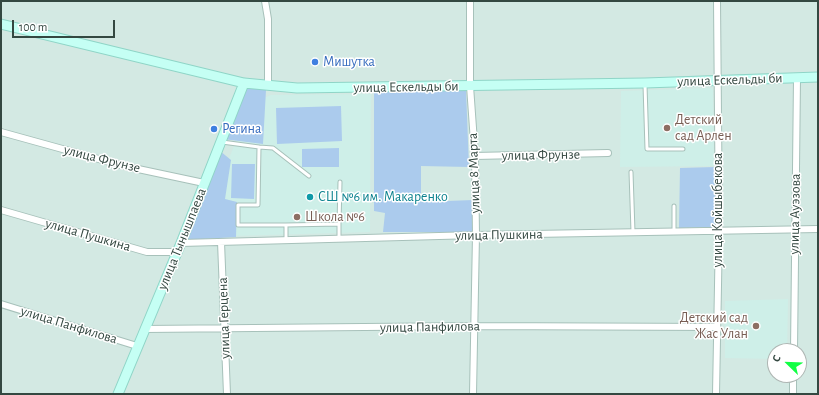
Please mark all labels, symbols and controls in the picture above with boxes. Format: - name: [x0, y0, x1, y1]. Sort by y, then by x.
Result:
- scale bar: [14, 12, 117, 38]
- text: 100 m: [19, 21, 47, 33]
- place label: Мишутка: [323, 54, 375, 70]
- marker: Мишутка: [310, 57, 320, 67]
- street label: улица Ескельды би: [677, 70, 783, 90]
- street label: улица Ескельды би: [353, 78, 459, 96]
- place label: Детский сад Арлен: [675, 112, 732, 144]
- place label: Регина: [222, 121, 261, 137]
- marker: Детский сад Арлен: [662, 123, 672, 133]
- marker: Регина: [209, 124, 219, 134]
- street label: улица 8 Марта: [464, 132, 484, 214]
- street label: улица Фрунзе: [62, 141, 142, 177]
- street label: улица Фрунзе: [502, 146, 580, 164]
- street label: улица Койшыбекова: [710, 153, 726, 267]
- street label: улица Ауэзова: [786, 174, 804, 254]
- street label: улица Тынышпаева: [154, 186, 210, 292]
- place label: СШ №6 им. Макаренко: [318, 189, 448, 205]
- marker: СШ №6 им. Макаренко: [305, 192, 315, 202]
- place label: Школа №6: [305, 209, 365, 225]
- marker: Школа №6: [292, 212, 302, 222]
- street label: улица Пушкина: [43, 215, 133, 255]
- street label: улица Пушкина: [455, 226, 543, 244]
- street label: улица Герцена: [214, 277, 234, 359]
- street label: улица Панфилова: [19, 302, 119, 348]
- place label: Детский сад Жас Улан: [680, 310, 748, 342]
- street label: улица Панфилова: [380, 318, 480, 336]
- marker: Детский сад Жас Улан: [751, 321, 761, 331]
- north arrow: [767, 343, 807, 383]
- text: С: [770, 354, 783, 363]

